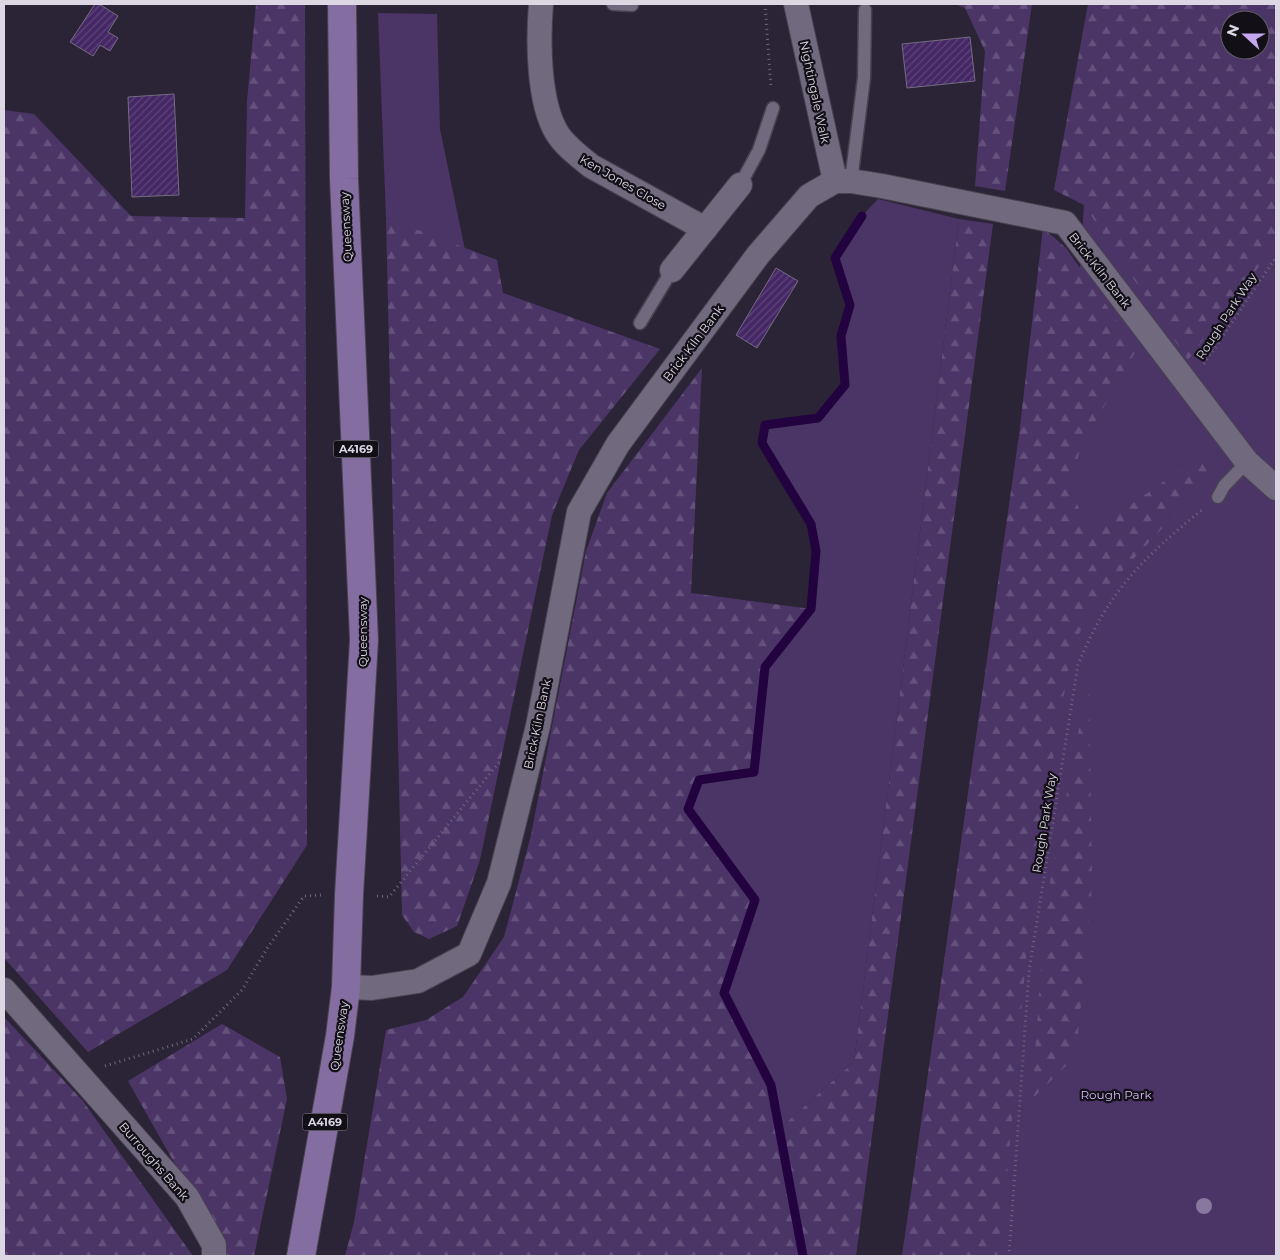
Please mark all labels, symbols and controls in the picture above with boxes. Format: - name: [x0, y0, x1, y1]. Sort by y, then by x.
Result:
- north arrow: [1220, 10, 1270, 60]
- text: N: [1222, 22, 1243, 39]
- street label: Nightingale Walk: [797, 39, 833, 146]
- street label: Ken Jones Close: [577, 151, 669, 213]
- street label: Queensway: [337, 191, 355, 262]
- street label: Brick Kiln Bank: [1066, 229, 1135, 311]
- street label: Rough Park Way: [1192, 269, 1260, 362]
- street label: Brick Kiln Bank: [659, 301, 727, 384]
- road number: A4169: [334, 440, 378, 458]
- street label: Queensway: [355, 596, 370, 667]
- street label: Brick Kiln Bank: [520, 677, 554, 770]
- street label: Rough Park Way: [1029, 772, 1059, 874]
- street label: Queensway: [327, 1000, 351, 1072]
- park label: Rough Park: [1080, 1087, 1152, 1102]
- road number: A4169: [302, 1114, 348, 1130]
- street label: Burroughs Bank: [116, 1119, 193, 1204]

